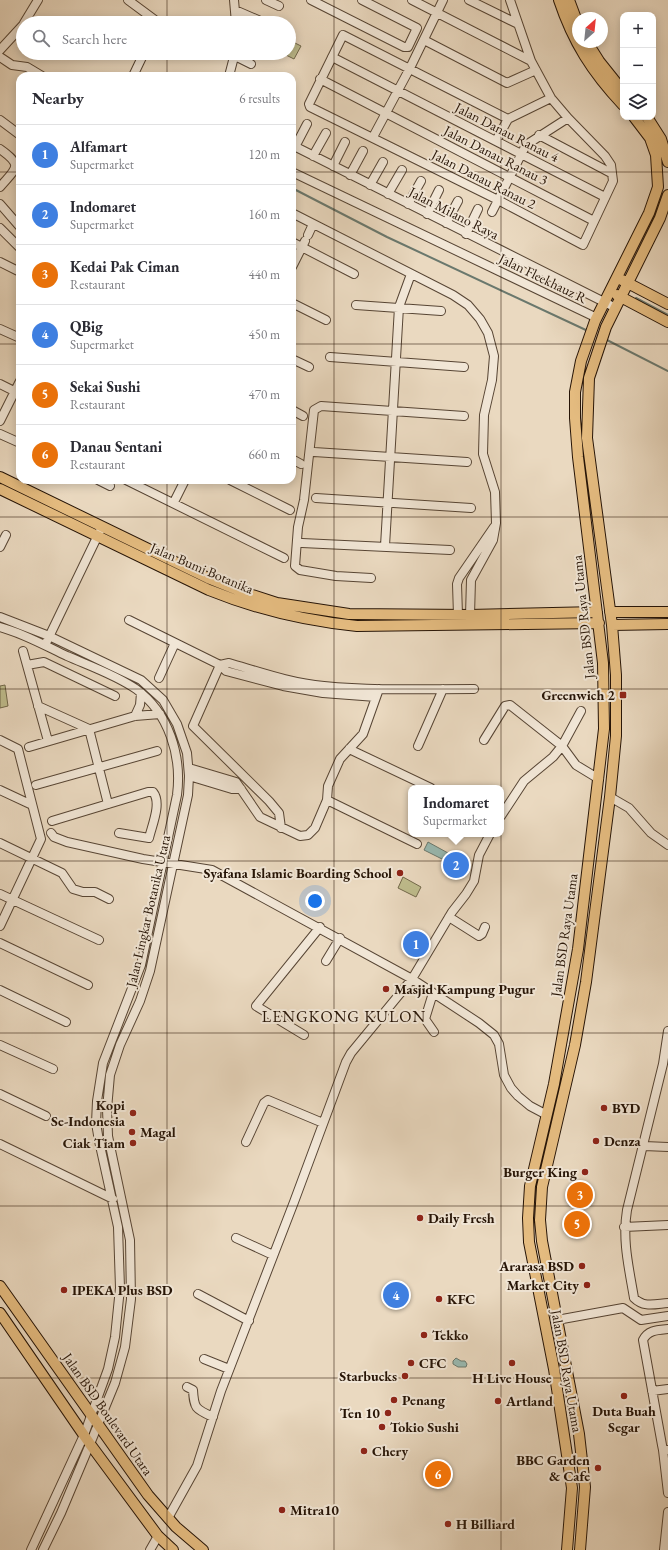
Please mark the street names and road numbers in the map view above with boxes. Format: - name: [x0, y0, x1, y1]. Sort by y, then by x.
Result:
- street label: Jalan Danau Ranau 4: [451, 98, 562, 166]
- street label: Jalan Danau Ranau 3: [440, 121, 551, 189]
- street label: Jalan Danau Ranau 2: [428, 145, 539, 213]
- street label: Jalan Milano Raya: [405, 182, 502, 244]
- street label: Jalan Fleekhauz R: [495, 249, 591, 307]
- street label: Jalan Bumi Botanika: [147, 538, 257, 598]
- street label: Jalan BSD Raya Utama: [568, 554, 599, 681]
- street label: Jalan Lingkar Botanika Utara: [121, 833, 174, 990]
- street label: Jalan BSD Raya Utama: [546, 872, 582, 999]
- street label: Jalan BSD Raya Utama: [547, 1307, 587, 1434]
- street label: Jalan BSD Boulevard Utara: [58, 1348, 157, 1479]

